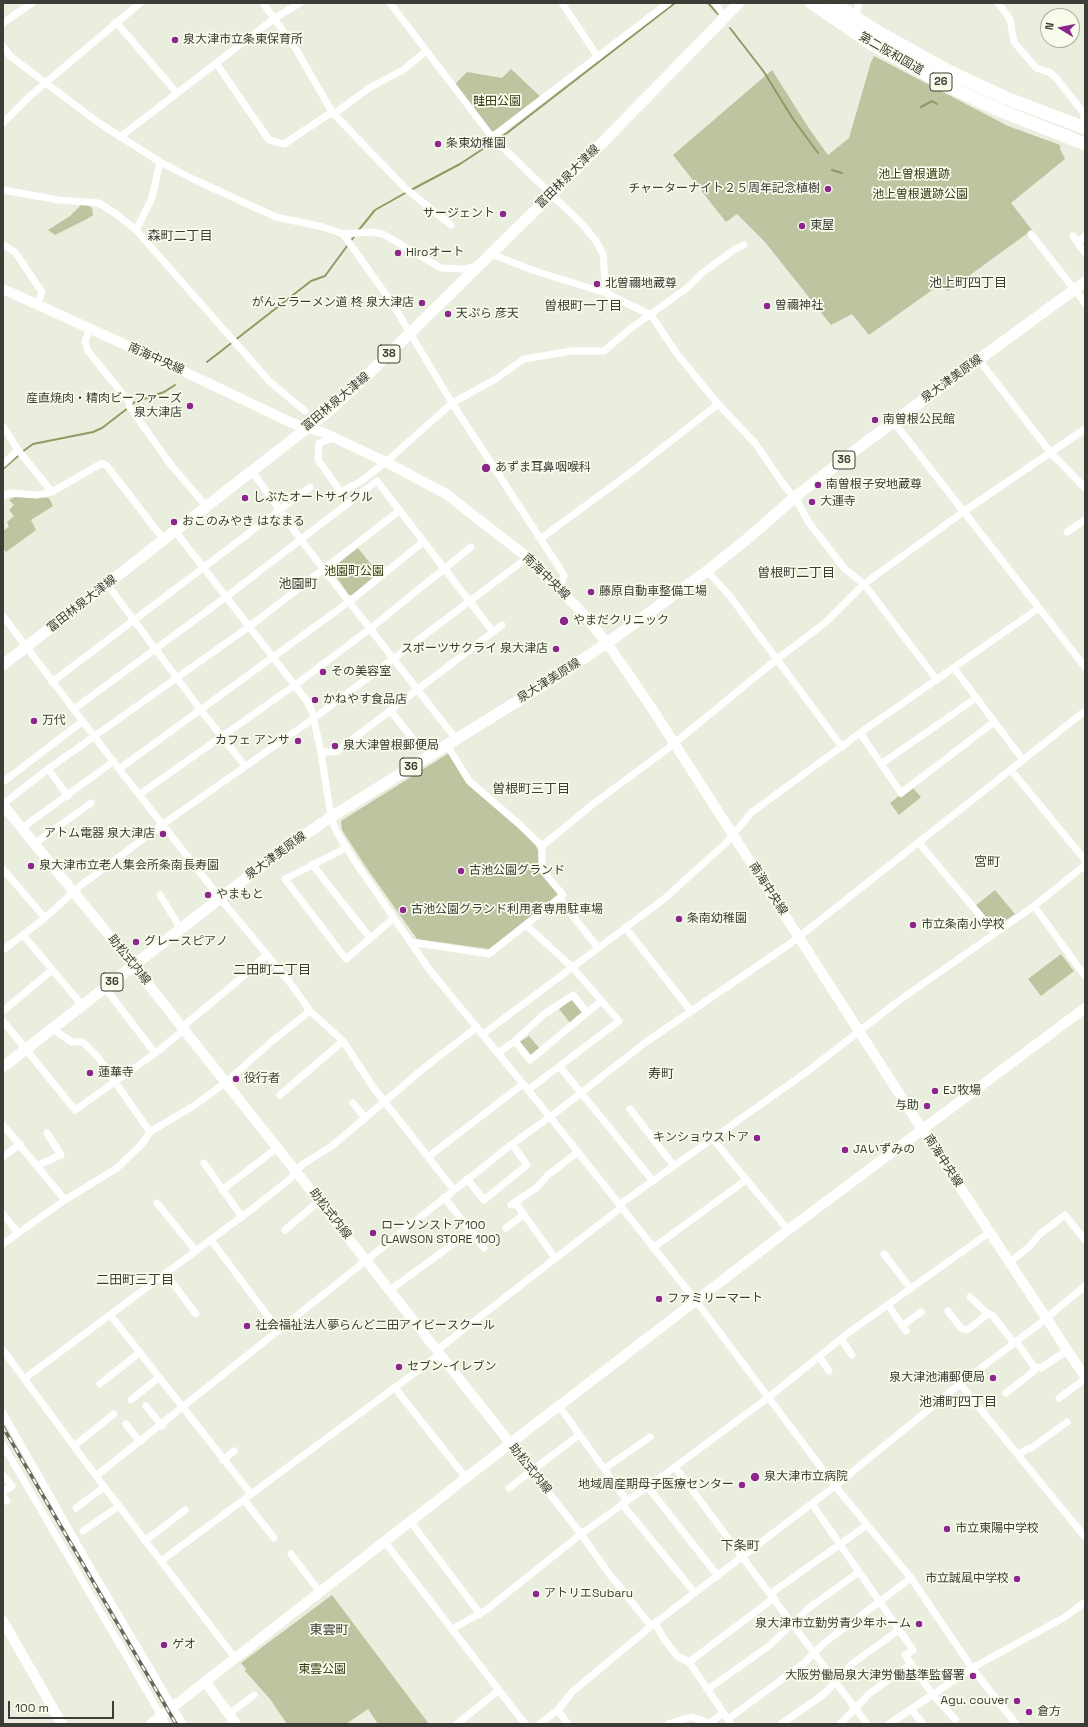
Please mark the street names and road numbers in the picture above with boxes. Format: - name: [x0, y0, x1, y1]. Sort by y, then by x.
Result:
- street label: 第二阪和国道: [856, 30, 926, 78]
- road number: 26: [930, 73, 952, 91]
- street label: 富田林泉大津線: [533, 142, 603, 212]
- street label: 南海中央線: [126, 340, 186, 378]
- road number: 38: [378, 345, 400, 363]
- street label: 泉大津美原線: [919, 352, 985, 406]
- street label: 富田林泉大津線: [299, 369, 373, 435]
- road number: 36: [833, 451, 855, 469]
- street label: 南海中央線: [519, 551, 573, 603]
- street label: 富田林泉大津線: [44, 572, 120, 636]
- street label: 泉大津美原線: [515, 656, 583, 706]
- road number: 36: [400, 758, 422, 776]
- street label: 泉大津美原線: [243, 829, 309, 883]
- street label: 南海中央線: [746, 860, 790, 918]
- street label: 助松式内線: [105, 932, 153, 988]
- road number: 36: [101, 973, 123, 991]
- street label: 南海中央線: [921, 1132, 965, 1190]
- street label: 助松式内線: [306, 1186, 354, 1242]
- street label: 助松式内線: [506, 1441, 554, 1497]

